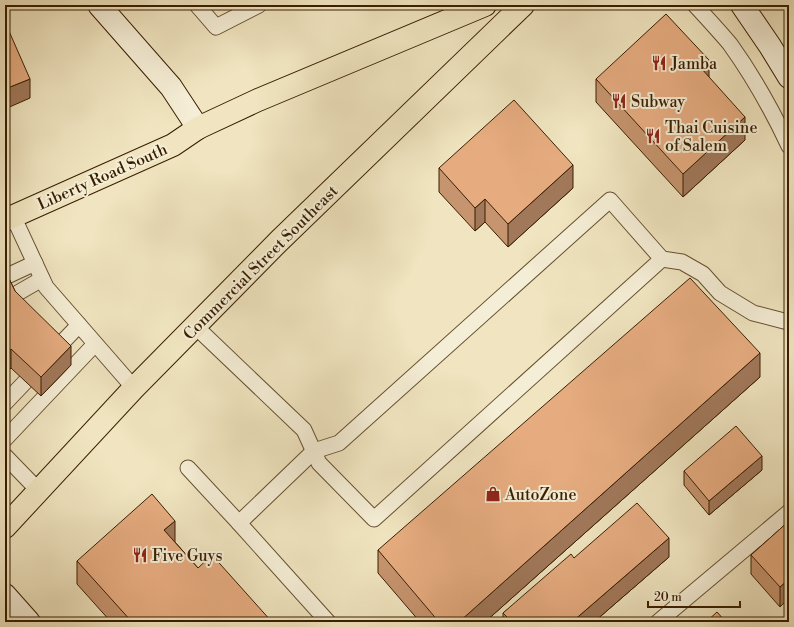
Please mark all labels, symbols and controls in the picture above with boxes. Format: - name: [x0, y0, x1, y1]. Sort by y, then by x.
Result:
- restaurant icon: Jamba: [650, 54, 668, 72]
- place label: Jamba: [670, 54, 718, 74]
- restaurant icon: Subway: [610, 92, 628, 110]
- place label: Subway: [631, 92, 685, 112]
- place label: Thai Cuisine of Salem: [665, 118, 757, 156]
- restaurant icon: Thai Cuisine of Salem: [644, 127, 662, 145]
- street label: Liberty Road South: [34, 139, 171, 215]
- street label: Commercial Street Southeast: [179, 181, 343, 344]
- shop icon: AutoZone: [484, 485, 502, 503]
- place label: AutoZone: [504, 485, 576, 505]
- restaurant icon: Five Guys: [131, 546, 149, 564]
- place label: Five Guys: [152, 546, 222, 566]
- scale bar: [648, 583, 740, 609]
- text: 20 m: [654, 590, 682, 605]

